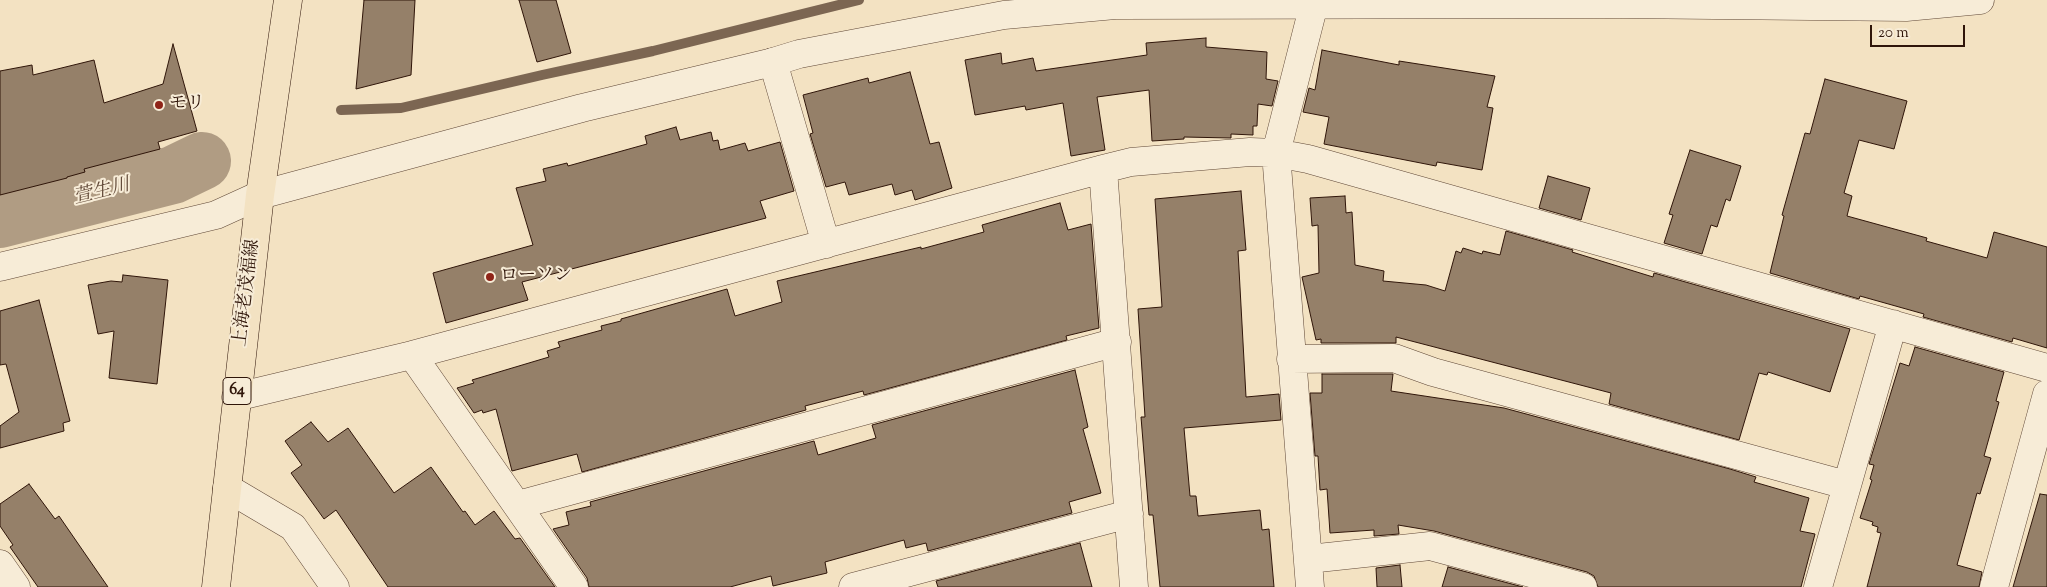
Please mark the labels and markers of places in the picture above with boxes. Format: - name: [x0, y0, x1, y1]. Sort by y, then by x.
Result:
- place label: モリ: [169, 94, 205, 116]
- marker: モリ: [153, 99, 165, 111]
- place label: ローソン: [500, 266, 572, 288]
- marker: ローソン: [484, 271, 496, 283]

